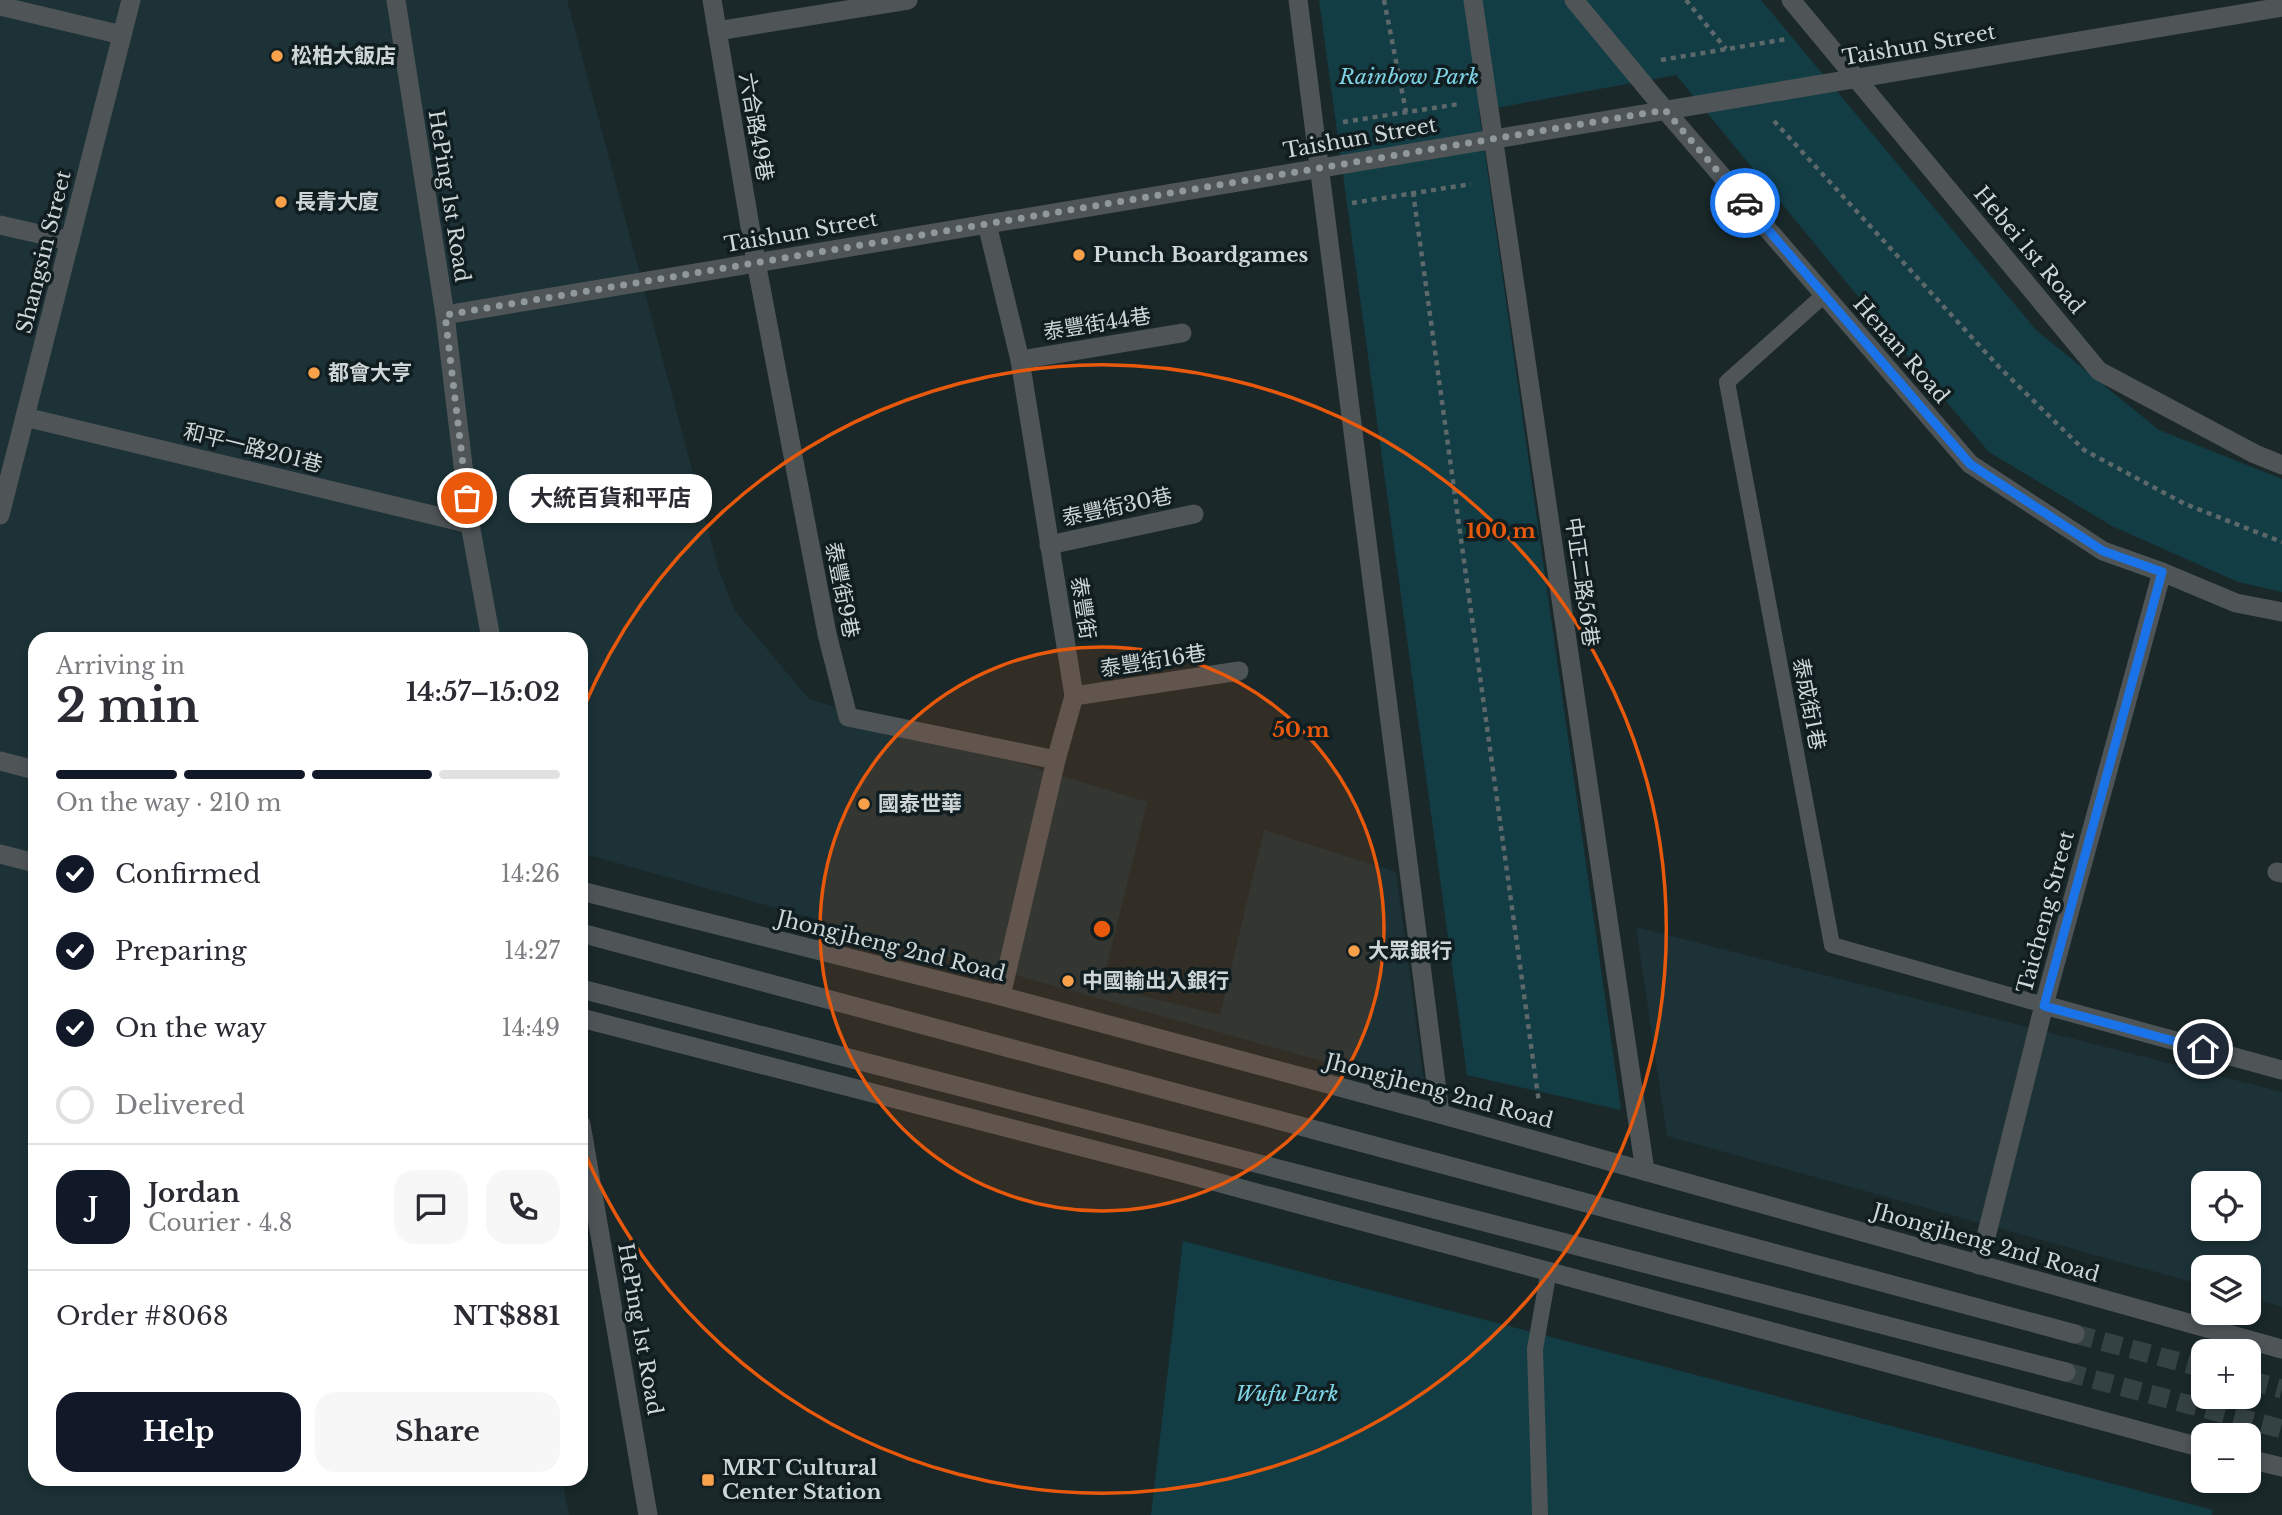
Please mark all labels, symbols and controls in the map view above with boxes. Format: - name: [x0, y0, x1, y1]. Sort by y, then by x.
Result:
- street label: Taishun Street: [1840, 19, 1998, 71]
- place label: 松柏大飯店: [291, 43, 396, 69]
- marker: 松柏大飯店: [269, 48, 285, 64]
- park label: Rainbow Park: [1338, 64, 1479, 90]
- street label: 六合路49巷: [734, 71, 778, 183]
- street label: HePing 1st Road: [423, 108, 475, 284]
- street label: Taishun Street: [1281, 112, 1439, 164]
- street label: Shangsin Street: [11, 168, 77, 336]
- courier: [1710, 168, 1780, 238]
- street label: Hebei 1st Road: [1968, 181, 2090, 319]
- icon: car: [1726, 184, 1764, 222]
- place label: 長青大廈: [295, 189, 379, 215]
- marker: 長青大廈: [273, 194, 289, 210]
- street label: Taishun Street: [722, 206, 880, 258]
- place label: Punch Boardgames: [1093, 242, 1309, 268]
- marker: Punch Boardgames: [1071, 247, 1087, 263]
- street label: Henan Road: [1847, 291, 1955, 409]
- street label: 泰豐街44巷: [1041, 303, 1153, 345]
- place label: 都會大亨: [328, 360, 412, 386]
- marker: 都會大亨: [306, 365, 322, 381]
- street label: 和平一路201巷: [181, 418, 325, 478]
- pin: [437, 468, 497, 528]
- callout: 大統百貨和平店: [509, 474, 712, 522]
- icon: bag: [448, 479, 486, 517]
- street label: 泰豐街30巷: [1060, 483, 1174, 531]
- text: 大統百貨和平店: [530, 484, 691, 512]
- street label: 中正二路56巷: [1560, 516, 1604, 648]
- text: 100 m: [1466, 518, 1536, 544]
- street label: 泰豐街9巷: [820, 540, 864, 640]
- street label: 泰豐街: [1065, 575, 1101, 641]
- street label: 泰豐街16巷: [1098, 640, 1208, 682]
- text: Arriving in: [56, 652, 185, 680]
- street label: 泰成街1巷: [1787, 656, 1831, 752]
- text: 14:57–15:02: [406, 676, 560, 708]
- text: 2 min: [56, 677, 199, 734]
- text: 50 m: [1272, 717, 1330, 743]
- text: On the way · 210 m: [56, 789, 281, 817]
- place label: 國泰世華: [878, 791, 962, 817]
- marker: 國泰世華: [856, 796, 872, 812]
- street label: Taicheng Street: [2012, 828, 2080, 996]
- icon: check: [56, 855, 94, 893]
- text: Confirmed: [115, 858, 260, 890]
- text: 14:26: [501, 860, 560, 888]
- street label: Jhongjheng 2nd Road: [771, 904, 1008, 987]
- centre of rings: [1090, 917, 1114, 941]
- icon: check: [56, 932, 94, 970]
- text: Preparing: [115, 935, 247, 967]
- text: 14:27: [504, 937, 560, 965]
- place label: 大眾銀行: [1368, 938, 1452, 964]
- marker: 大眾銀行: [1346, 943, 1362, 959]
- place label: 中國輸出入銀行: [1082, 968, 1229, 994]
- marker: 中國輸出入銀行: [1060, 973, 1076, 989]
- icon: check: [56, 1009, 94, 1047]
- text: On the way: [115, 1012, 267, 1044]
- text: 14:49: [501, 1014, 560, 1042]
- pin: [2173, 1019, 2233, 1079]
- icon: home: [2184, 1030, 2222, 1068]
- street label: Jhongjheng 2nd Road: [1319, 1047, 1556, 1134]
- text: Delivered: [115, 1089, 245, 1121]
- button: chat: [394, 1170, 468, 1244]
- button: phone: [486, 1170, 560, 1244]
- map controls: [2191, 1171, 2261, 1493]
- button: locate: [2191, 1171, 2261, 1241]
- text: Jordan: [148, 1177, 240, 1209]
- text: J: [88, 1191, 98, 1223]
- street label: Jhongjheng 2nd Road: [1867, 1197, 2102, 1288]
- text: Courier · 4.8: [148, 1209, 293, 1237]
- street label: HePing 1st Road: [612, 1241, 668, 1417]
- button: layers: [2191, 1255, 2261, 1325]
- text: Order #8068: [56, 1300, 228, 1332]
- text: NT$881: [453, 1300, 560, 1332]
- button: +: [2191, 1339, 2261, 1409]
- park label: Wufu Park: [1235, 1381, 1339, 1407]
- button: Help: [56, 1392, 301, 1472]
- button: Share: [315, 1392, 560, 1472]
- button: −: [2191, 1423, 2261, 1493]
- place label: MRT Cultural Center Station: [722, 1455, 881, 1505]
- marker: MRT Cultural Center Station: [700, 1472, 716, 1488]

